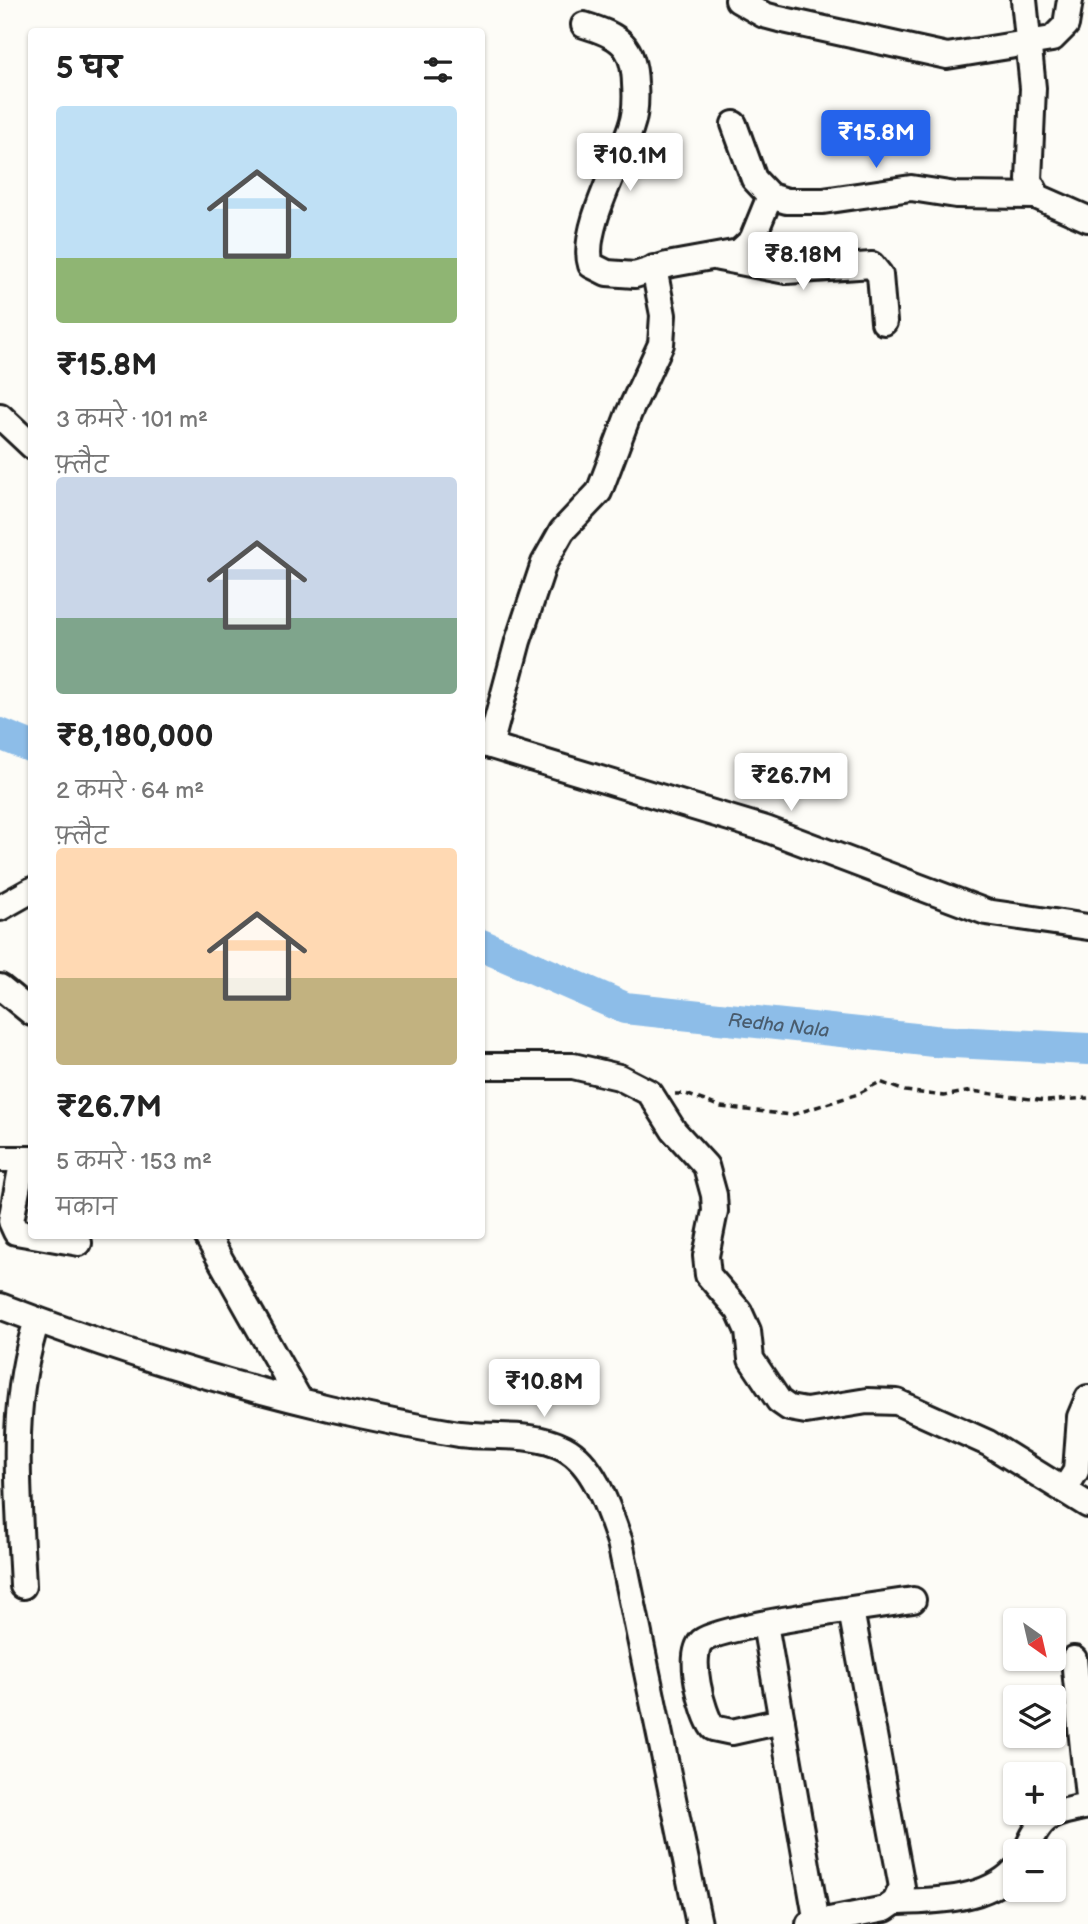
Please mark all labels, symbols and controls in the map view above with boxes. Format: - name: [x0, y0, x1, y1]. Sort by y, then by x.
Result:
- text: 5 घर: [56, 51, 121, 87]
- icon: filters: [419, 51, 457, 89]
- pin: ₹15.8M: [819, 110, 933, 170]
- text: ₹15.8M: [837, 119, 915, 147]
- pin: ₹10.1M: [573, 134, 687, 193]
- text: ₹10.1M: [593, 142, 667, 170]
- icon: home: [194, 151, 320, 277]
- pin: ₹8.18M: [746, 232, 860, 292]
- text: ₹8.18M: [764, 241, 842, 269]
- text: ₹15.8M: [56, 348, 157, 384]
- text: 3 कमरे · 101 m²: [56, 406, 208, 434]
- text: फ़्लैट: [56, 452, 108, 480]
- icon: home: [194, 522, 320, 648]
- text: ₹8,180,000: [56, 719, 213, 755]
- pin: ₹26.7M: [734, 754, 848, 813]
- text: ₹26.7M: [750, 762, 832, 790]
- text: 2 कमरे · 64 m²: [56, 777, 204, 805]
- text: फ़्लैट: [56, 823, 108, 851]
- icon: home: [194, 893, 320, 1019]
- water label: Redha Nala: [727, 1009, 831, 1043]
- text: ₹26.7M: [56, 1090, 162, 1126]
- text: 5 कमरे · 153 m²: [56, 1148, 212, 1176]
- text: मकान: [56, 1194, 117, 1222]
- pin: ₹10.8M: [487, 1360, 601, 1419]
- text: ₹10.8M: [505, 1368, 583, 1396]
- north arrow: [1003, 1608, 1066, 1671]
- map controls: [1003, 1608, 1066, 1902]
- button: layers: [1003, 1685, 1066, 1748]
- button: +: [1003, 1762, 1066, 1825]
- button: −: [1003, 1839, 1066, 1902]

